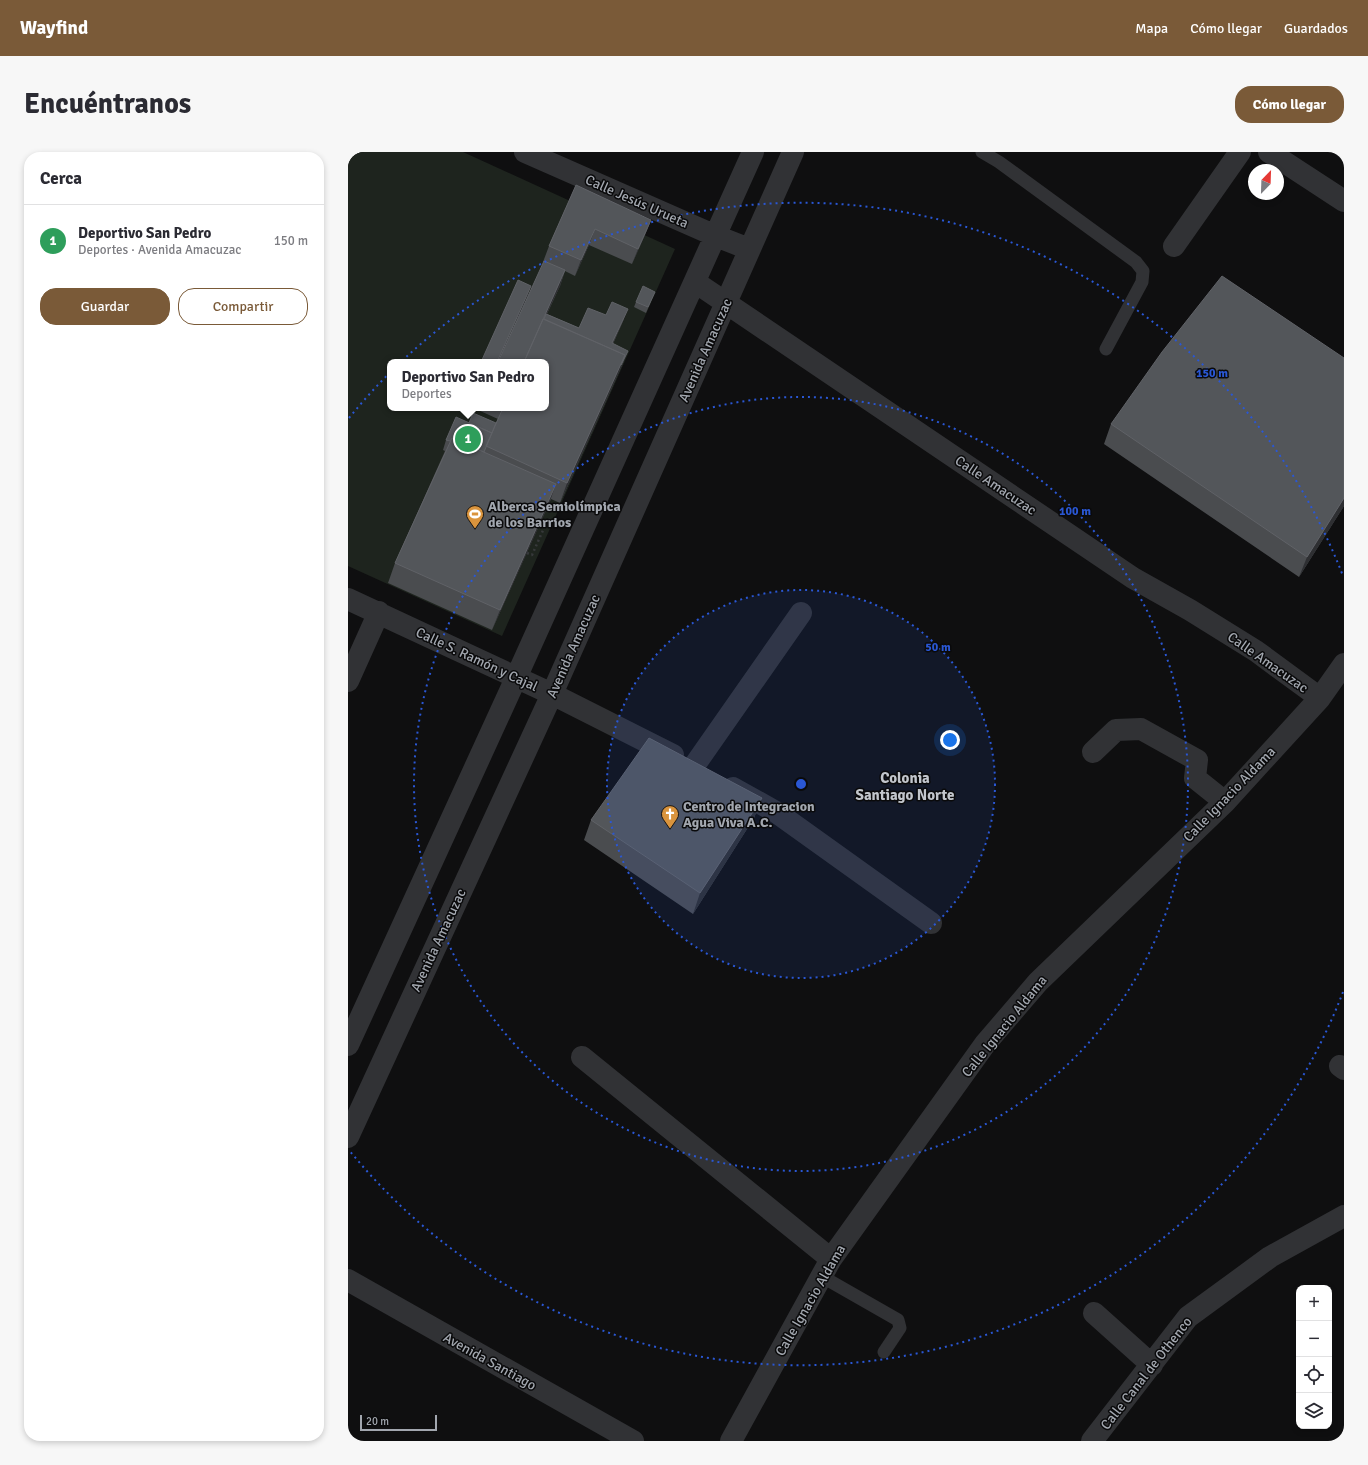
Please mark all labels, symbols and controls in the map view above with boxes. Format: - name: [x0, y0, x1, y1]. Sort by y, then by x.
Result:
- text: Wayfind: [20, 16, 88, 40]
- text: Mapa: [1135, 20, 1168, 37]
- text: Cómo llegar: [1190, 20, 1262, 37]
- text: Guardados: [1284, 20, 1348, 37]
- button: Cómo llegar: [1235, 86, 1344, 123]
- text: Encuéntranos: [24, 87, 191, 121]
- north arrow: [1248, 164, 1284, 200]
- text: Cerca: [40, 168, 82, 189]
- street label: Calle Jesús Urueta: [583, 171, 691, 232]
- text: Deportivo San Pedro: [78, 224, 211, 242]
- text: 1: [49, 233, 57, 249]
- text: 150 m: [274, 233, 308, 249]
- text: Deportes · Avenida Amacuzac: [78, 242, 241, 258]
- button: Guardar: [40, 288, 170, 325]
- button: Compartir: [178, 288, 308, 325]
- street label: Avenida Amacuzac: [675, 295, 736, 405]
- popup: [387, 359, 549, 411]
- text: 150 m: [1196, 366, 1228, 381]
- text: Deportivo San Pedro: [401, 368, 535, 386]
- text: Deportes: [401, 386, 452, 402]
- pin: 1: [455, 424, 481, 454]
- street label: Calle Amacuzac: [952, 452, 1040, 519]
- place label: Alberca Semiolímpica de los Barrios: [488, 498, 621, 531]
- sports icon: Alberca Semiolímpica de los Barrios: [465, 504, 485, 529]
- text: 100 m: [1059, 504, 1091, 519]
- street label: Avenida Amacuzac: [543, 591, 604, 701]
- street label: Calle S. Ramón y Cajal: [413, 624, 541, 695]
- street label: Calle Amacuzac: [1224, 628, 1312, 697]
- text: 50 m: [925, 640, 951, 655]
- your location: [940, 730, 960, 750]
- street label: Calle Ignacio Aldama: [1180, 743, 1279, 845]
- district label: Colonia Santiago Norte: [856, 769, 954, 804]
- centre of rings: [794, 777, 808, 791]
- place label: Centro de Integracion Agua Viva A.C.: [683, 798, 815, 831]
- church icon: Centro de Integracion Agua Viva A.C.: [660, 804, 680, 829]
- street label: Avenida Amacuzac: [407, 886, 470, 994]
- street label: Calle Ignacio Aldama: [958, 972, 1051, 1081]
- street label: Calle Ignacio Aldama: [772, 1242, 849, 1359]
- map controls: [1296, 1285, 1332, 1429]
- button: +: [1296, 1285, 1332, 1321]
- street label: Calle Canal de Othenco: [1097, 1313, 1196, 1433]
- button: −: [1296, 1321, 1332, 1357]
- street label: Avenida Santiago: [440, 1329, 539, 1394]
- button: locate: [1296, 1357, 1332, 1393]
- button: layers: [1296, 1393, 1332, 1429]
- scale bar: [360, 1413, 437, 1432]
- text: 20 m: [366, 1415, 389, 1428]

